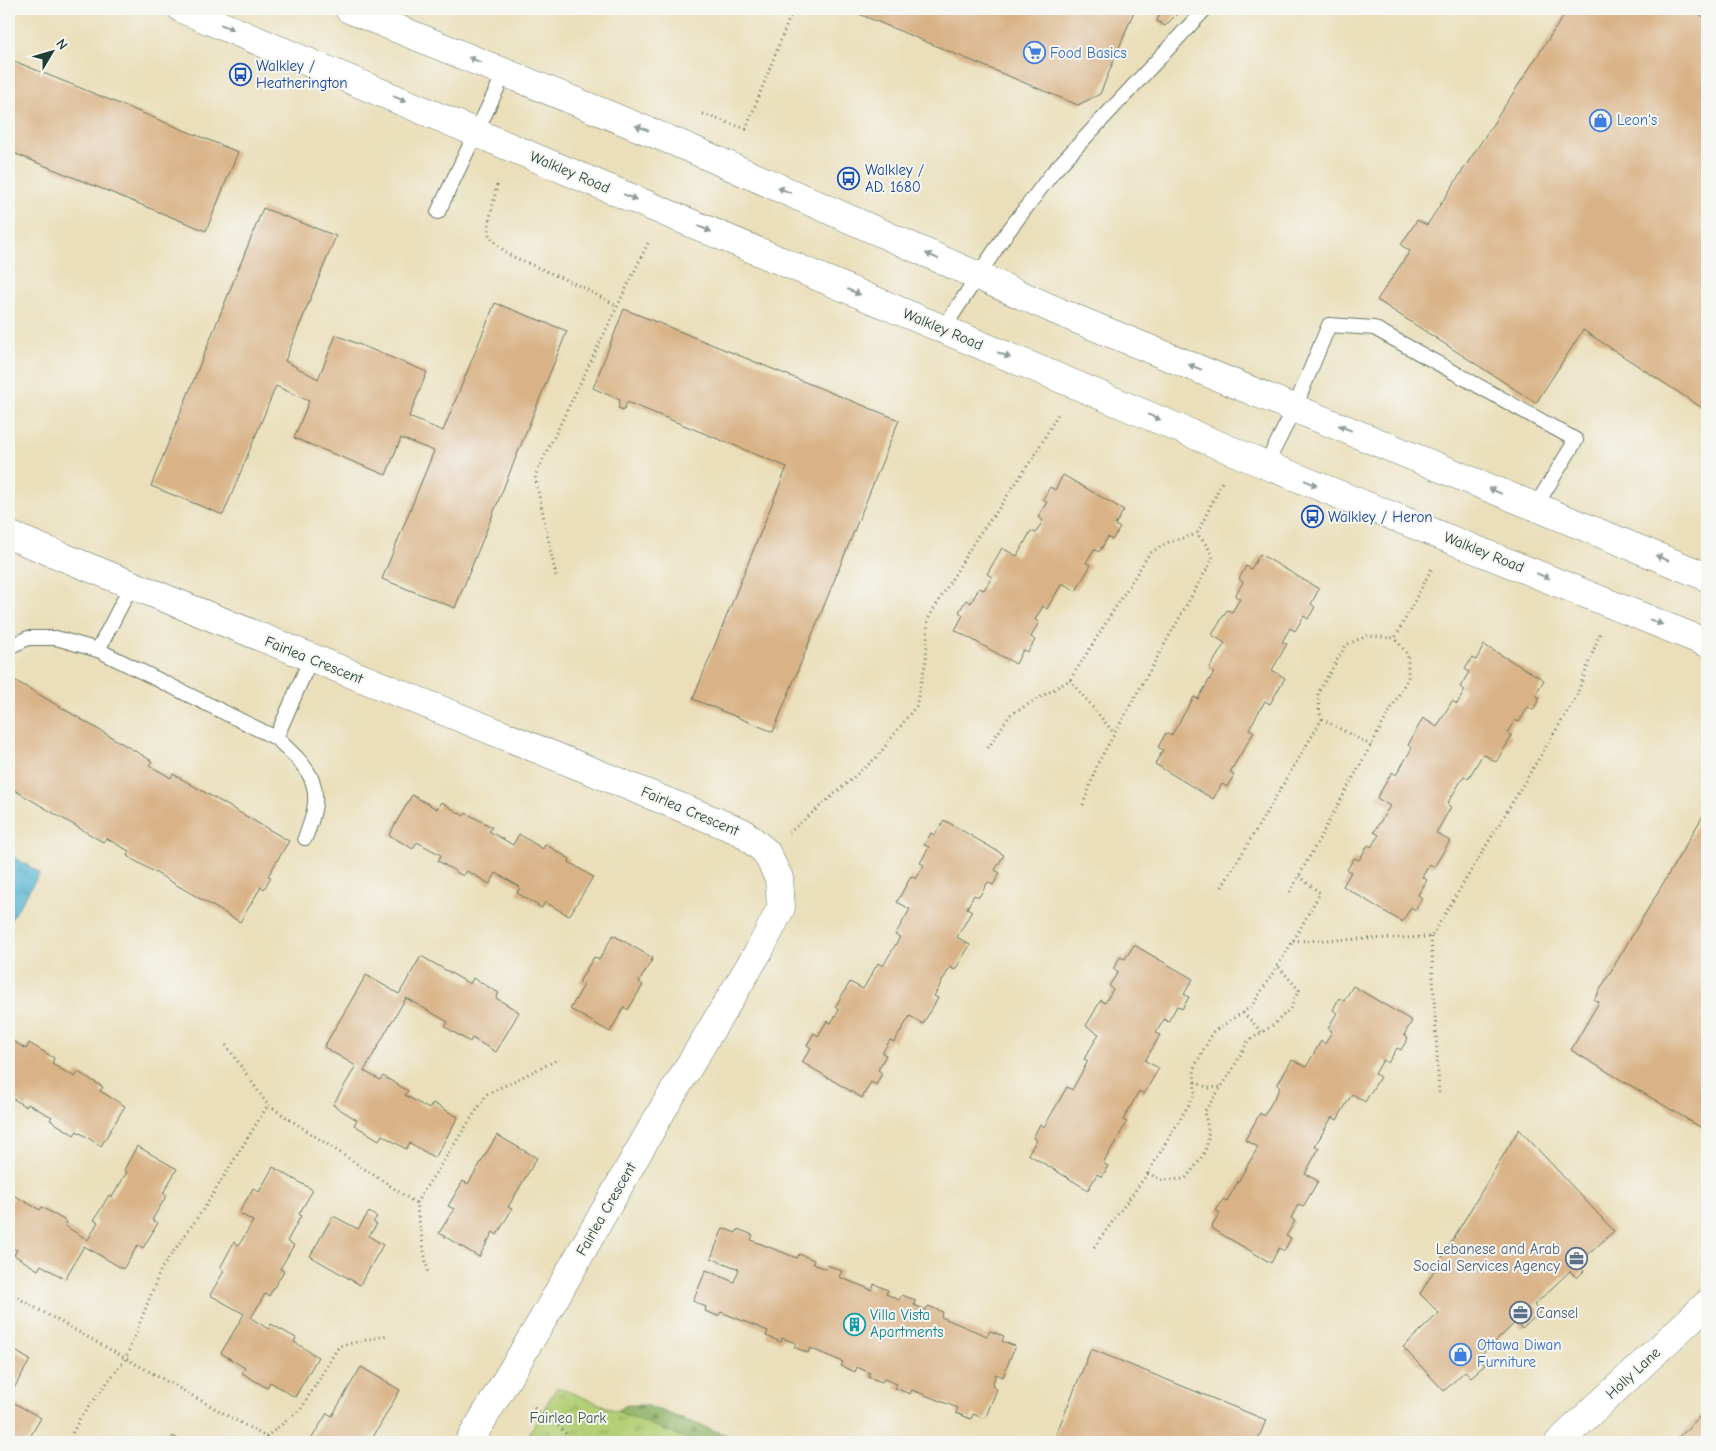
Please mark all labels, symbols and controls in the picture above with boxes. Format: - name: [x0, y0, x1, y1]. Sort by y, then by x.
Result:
- one-way arrow: [220, 24, 234, 32]
- north arrow: [28, 28, 78, 78]
- text: N: [52, 35, 71, 53]
- supermarket icon: Food Basics: [1022, 41, 1046, 65]
- place label: Food Basics: [1050, 44, 1127, 62]
- one-way arrow: [467, 56, 482, 64]
- place label: Walkley / Heatherington: [256, 57, 348, 92]
- bus stop icon: Walkley / Heatherington: [228, 63, 252, 87]
- one-way arrow: [393, 96, 407, 104]
- shop icon: Leon's: [1589, 108, 1613, 132]
- place label: Leon's: [1617, 111, 1657, 129]
- one-way arrow: [634, 124, 649, 132]
- street label: Walkley Road: [527, 147, 613, 197]
- place label: Walkley / AD. 1680: [865, 161, 925, 196]
- bus stop icon: Walkley / AD. 1680: [837, 167, 861, 191]
- one-way arrow: [776, 186, 791, 195]
- one-way arrow: [623, 194, 637, 202]
- one-way arrow: [698, 226, 712, 234]
- one-way arrow: [925, 252, 939, 260]
- one-way arrow: [847, 289, 862, 296]
- street label: Walkley Road: [900, 304, 986, 354]
- one-way arrow: [997, 351, 1011, 359]
- one-way arrow: [1187, 363, 1202, 371]
- one-way arrow: [1146, 414, 1161, 422]
- one-way arrow: [1338, 424, 1352, 432]
- one-way arrow: [1304, 479, 1319, 487]
- one-way arrow: [1488, 487, 1502, 495]
- bus stop icon: Walkley / Heron: [1300, 505, 1324, 529]
- place label: Walkley / Heron: [1328, 508, 1433, 526]
- street label: Walkley Road: [1441, 528, 1527, 576]
- one-way arrow: [1655, 554, 1669, 562]
- one-way arrow: [1536, 573, 1550, 581]
- one-way arrow: [1649, 619, 1663, 627]
- street label: Fairlea Crescent: [262, 632, 366, 688]
- street label: Fairlea Crescent: [638, 782, 742, 840]
- street label: Fairlea Crescent: [572, 1159, 640, 1259]
- place label: Lebanese and Arab Social Services Agency: [1413, 1240, 1560, 1275]
- office icon: Lebanese and Arab Social Services Agency: [1564, 1246, 1588, 1270]
- office icon: Cansel: [1508, 1301, 1532, 1325]
- place label: Cansel: [1536, 1304, 1578, 1322]
- place label: Villa Vista Apartments: [870, 1306, 943, 1341]
- building icon: Villa Vista Apartments: [842, 1312, 866, 1336]
- place label: Ottawa Diwan Furniture: [1477, 1336, 1562, 1371]
- shop icon: Ottawa Diwan Furniture: [1449, 1342, 1473, 1366]
- street label: Holly Lane: [1602, 1343, 1664, 1403]
- park label: Fairlea Park: [529, 1409, 607, 1427]

